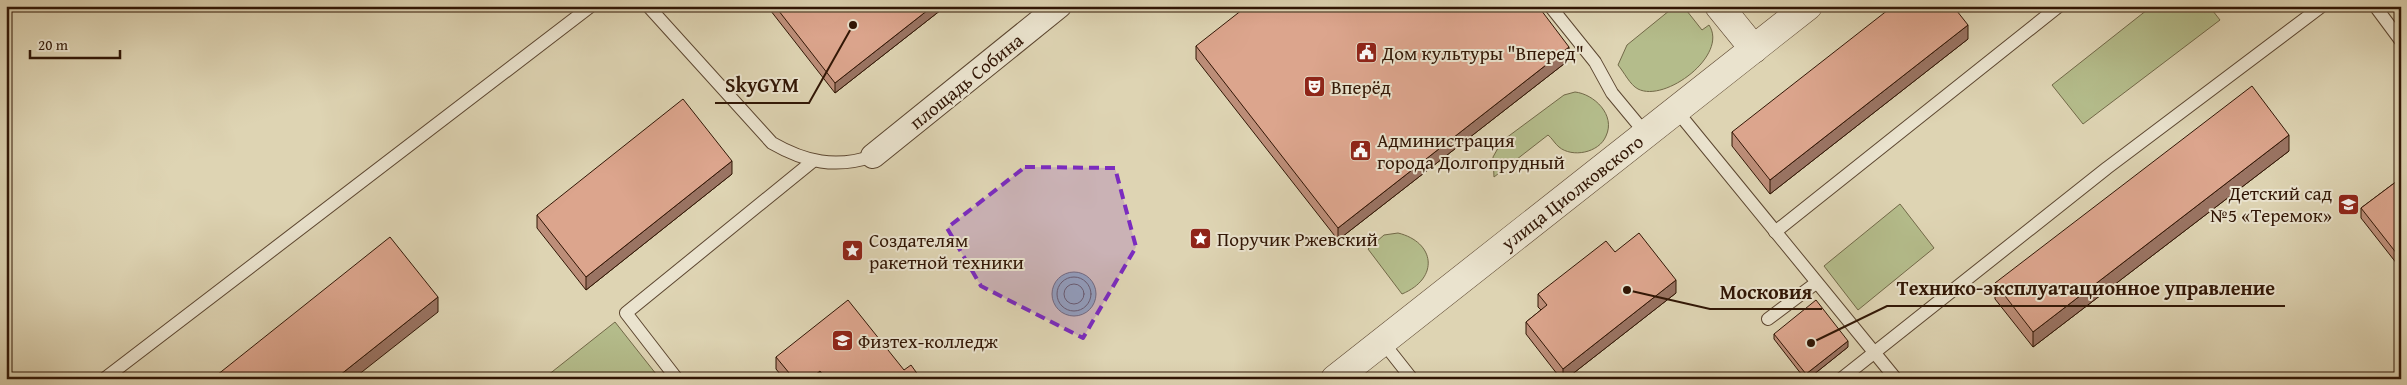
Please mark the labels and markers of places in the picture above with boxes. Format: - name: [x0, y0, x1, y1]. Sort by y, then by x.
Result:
- place label: Дом культуры "Вперед": [1381, 39, 1584, 67]
- public building icon: Дом культуры "Вперед": [1354, 41, 1378, 65]
- callout: SkyGYM: [715, 68, 809, 103]
- place label: Вперёд: [1331, 73, 1391, 101]
- theatre icon: Вперёд: [1303, 75, 1327, 99]
- place label: Администрация города Долгопрудный: [1377, 126, 1565, 176]
- public building icon: Администрация города Долгопрудный: [1349, 139, 1373, 163]
- place label: Детский сад №5 «Теремок»: [2210, 179, 2332, 229]
- school or university icon: Детский сад №5 «Теремок»: [2336, 192, 2360, 216]
- place label: Поручик Ржевский: [1217, 225, 1378, 253]
- place label: Создателям ракетной техники: [869, 226, 1024, 276]
- place icon: Поручик Ржевский: [1189, 227, 1213, 251]
- place icon: Создателям ракетной техники: [841, 239, 865, 263]
- callout: Технико-эксплуатационное управление: [1887, 271, 2285, 306]
- callout: Московия: [1710, 274, 1822, 309]
- place label: Физтех-колледж: [858, 327, 998, 355]
- school or university icon: Физтех-колледж: [830, 329, 854, 353]

